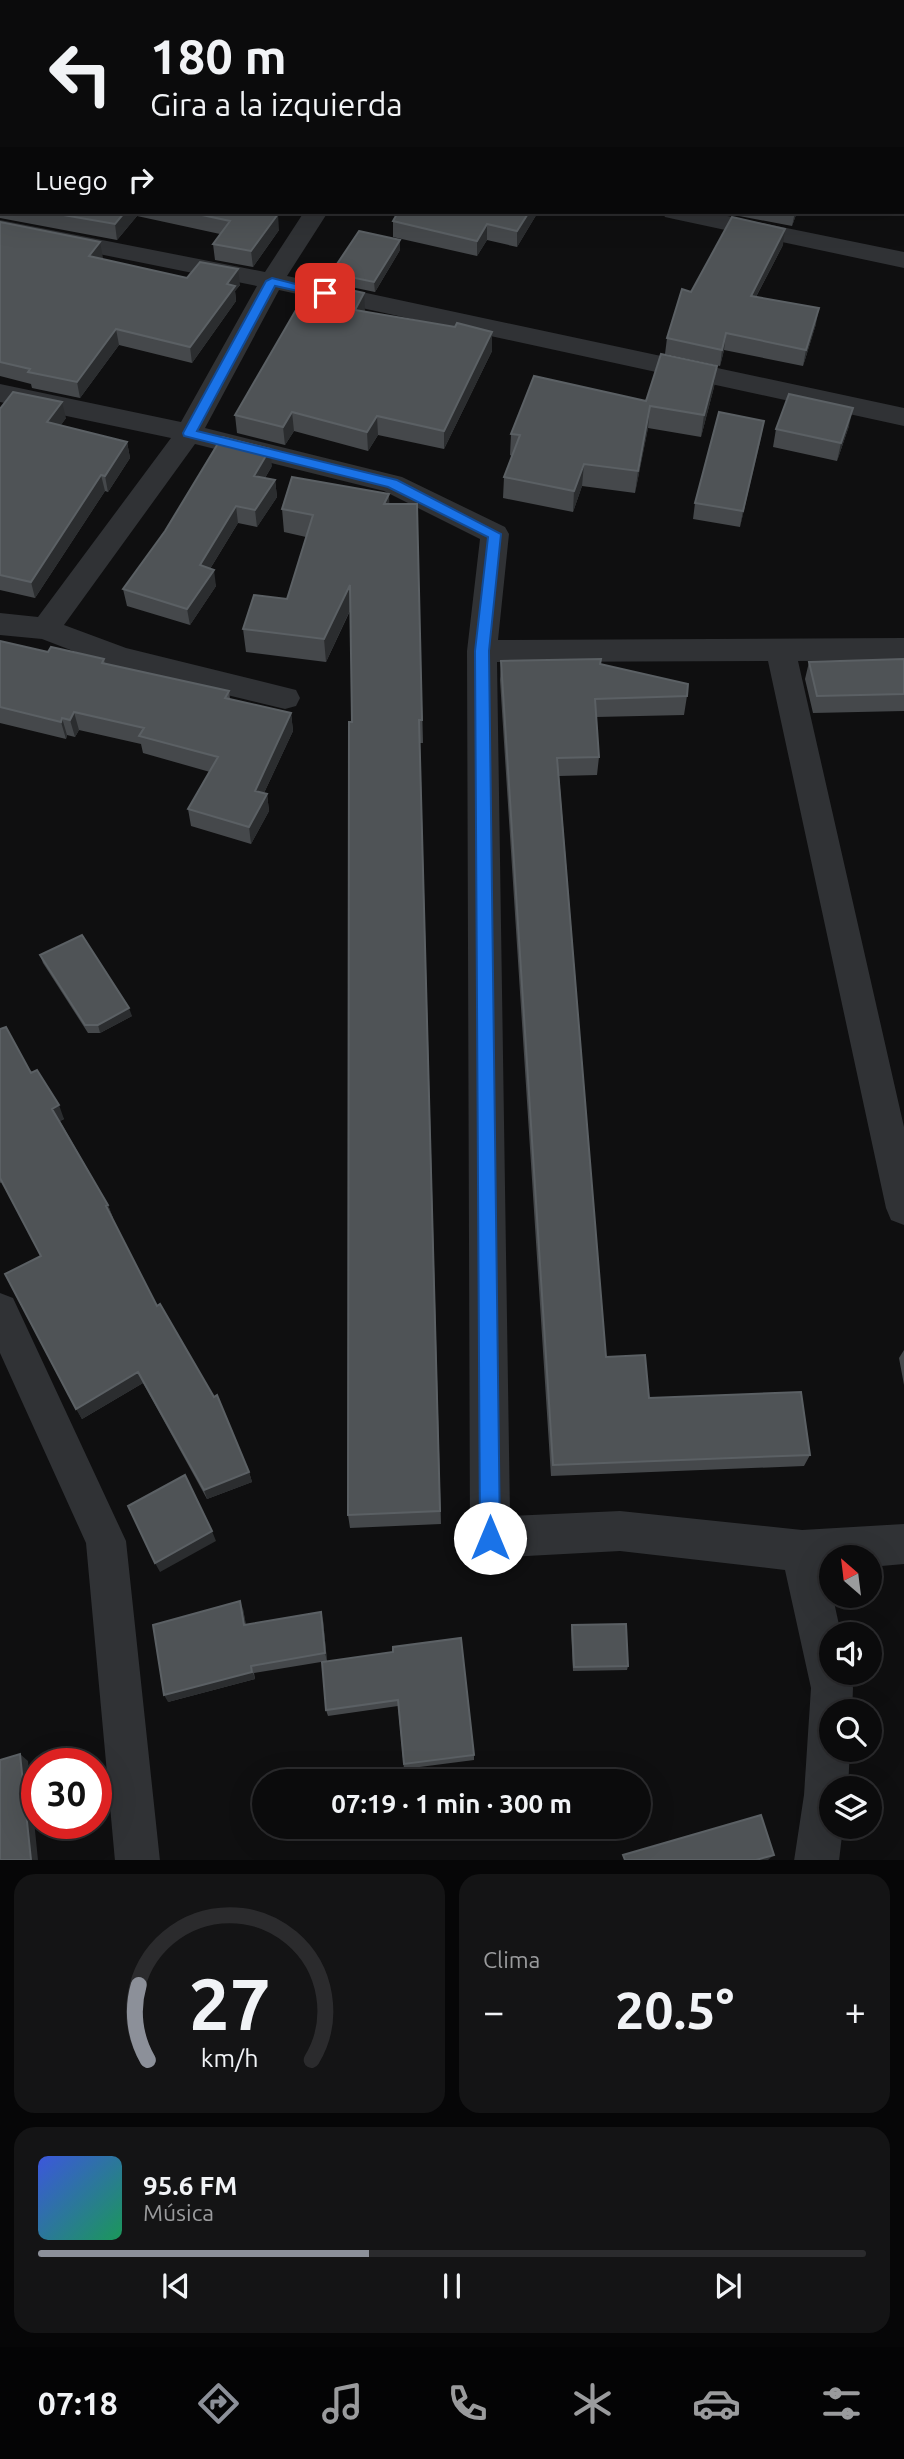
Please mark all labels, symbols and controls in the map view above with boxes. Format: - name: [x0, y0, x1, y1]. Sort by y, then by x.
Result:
- icon: left: [35, 28, 126, 119]
- text: 180 m: [150, 28, 287, 83]
- text: Gira a la izquierda: [150, 86, 403, 122]
- icon: right: [122, 161, 160, 199]
- text: Luego: [35, 166, 108, 195]
- pin: [295, 263, 355, 323]
- icon: arrive: [306, 274, 344, 312]
- position arrow: [453, 1501, 527, 1575]
- north arrow: [819, 1545, 882, 1608]
- map controls: [819, 1545, 882, 1839]
- button: sound: [819, 1622, 882, 1685]
- button: search: [819, 1699, 882, 1762]
- speed limit sign: 30: [21, 1748, 112, 1839]
- button: layers: [819, 1776, 882, 1839]
- text: 07:19 · 1 min · 300 m: [331, 1789, 572, 1818]
- text: Clima: [483, 1947, 540, 1972]
- text: 27: [188, 1962, 271, 2044]
- text: 20.5°: [615, 1981, 734, 2039]
- text: −: [483, 1990, 504, 2032]
- text: +: [845, 1990, 866, 2032]
- text: km/h: [201, 2043, 258, 2071]
- text: 95.6 FM: [143, 2171, 237, 2200]
- text: Música: [143, 2200, 214, 2225]
- icon: previous: [157, 2267, 195, 2305]
- icon: pause: [433, 2267, 471, 2305]
- icon: next: [709, 2267, 747, 2305]
- icon: directions: [194, 2379, 243, 2428]
- icon: music: [318, 2379, 367, 2428]
- icon: phone: [443, 2379, 492, 2428]
- icon: climate: [568, 2379, 617, 2428]
- icon: car: [692, 2379, 741, 2428]
- icon: filters: [817, 2379, 866, 2428]
- text: 07:18: [38, 2385, 118, 2421]

